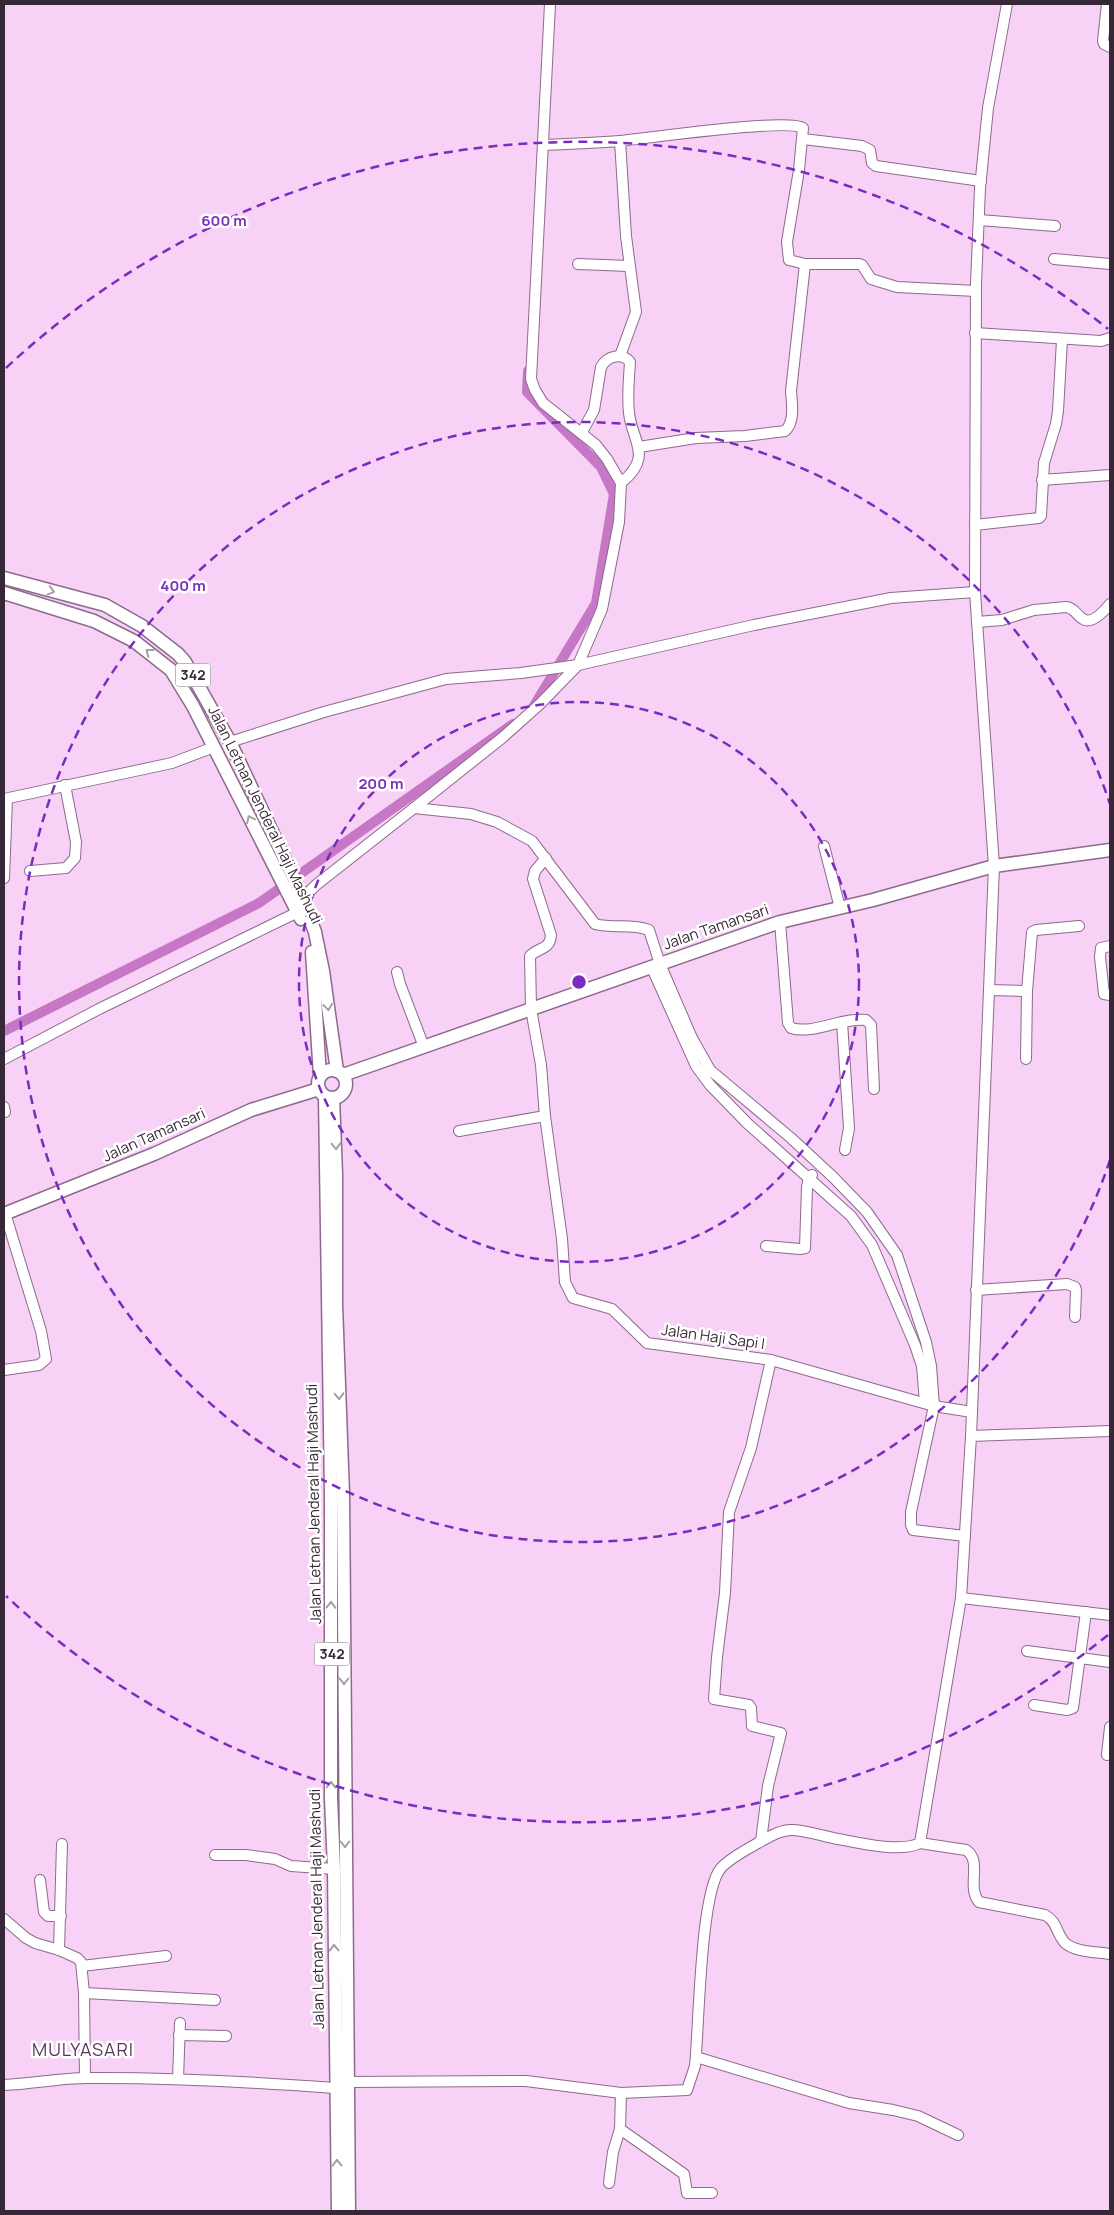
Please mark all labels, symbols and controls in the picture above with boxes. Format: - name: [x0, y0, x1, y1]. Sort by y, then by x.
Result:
- text: 600 m: [201, 210, 247, 231]
- text: 400 m: [160, 575, 206, 596]
- one-way arrow: [46, 585, 55, 596]
- one-way arrow: [146, 650, 155, 658]
- road number: 342: [176, 664, 210, 686]
- street label: Jalan Letnan Jenderal Haji Mashudi: [203, 702, 328, 927]
- text: 200 m: [358, 773, 404, 794]
- one-way arrow: [246, 815, 256, 824]
- street label: Jalan Tamansari: [660, 899, 771, 954]
- centre of rings: [570, 973, 588, 991]
- one-way arrow: [322, 1004, 333, 1012]
- street label: Jalan Tamansari: [99, 1103, 208, 1167]
- one-way arrow: [330, 1143, 341, 1151]
- street label: Jalan Haji Sapi I: [660, 1319, 766, 1354]
- street label: Jalan Letnan Jenderal Haji Mashudi: [301, 1384, 326, 1624]
- one-way arrow: [334, 1393, 345, 1401]
- one-way arrow: [326, 1601, 336, 1608]
- road number: 342: [314, 1642, 350, 1666]
- one-way arrow: [339, 1678, 349, 1685]
- one-way arrow: [326, 1781, 336, 1788]
- street label: Jalan Letnan Jenderal Haji Mashudi: [304, 1789, 329, 2029]
- one-way arrow: [340, 1840, 350, 1848]
- one-way arrow: [329, 1943, 339, 1951]
- district label: MULYASARI: [32, 2037, 134, 2061]
- one-way arrow: [332, 2158, 342, 2166]

